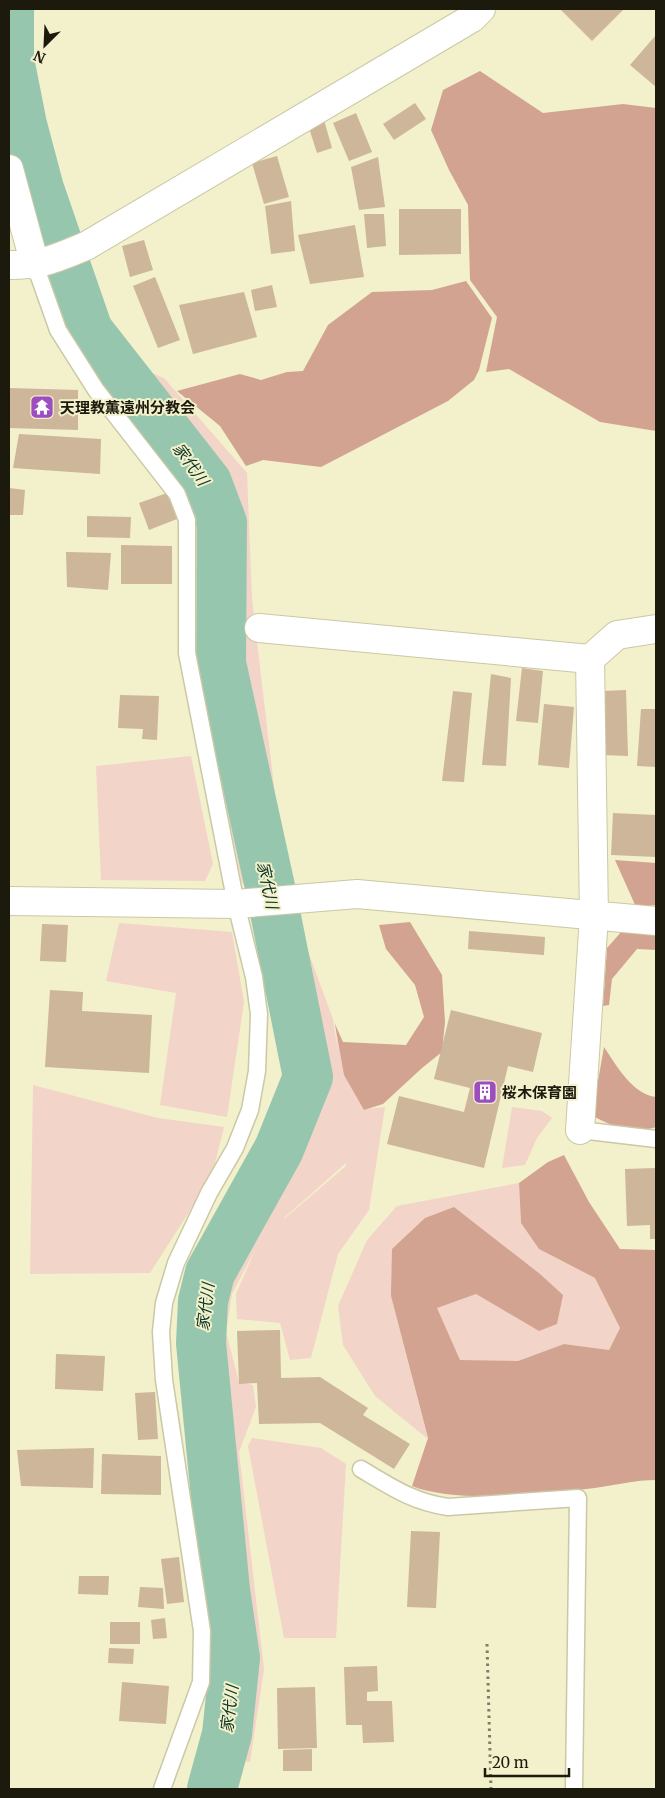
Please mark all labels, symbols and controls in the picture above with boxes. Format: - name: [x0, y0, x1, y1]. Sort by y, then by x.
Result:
- north arrow: [20, 20, 70, 70]
- text: N: [31, 46, 48, 67]
- temple icon: 天理教薫遠州分教会: [29, 394, 55, 420]
- place label: 天理教薫遠州分教会: [60, 398, 195, 417]
- water label: 家代川: [169, 439, 214, 491]
- water label: 家代川: [253, 859, 283, 913]
- building icon: 桜木保育園: [472, 1079, 498, 1105]
- place label: 桜木保育園: [502, 1083, 577, 1102]
- water label: 家代川: [192, 1280, 218, 1332]
- water label: 家代川: [216, 1682, 242, 1734]
- scale bar: [485, 1746, 569, 1778]
- text: 20 m: [492, 1753, 529, 1772]

